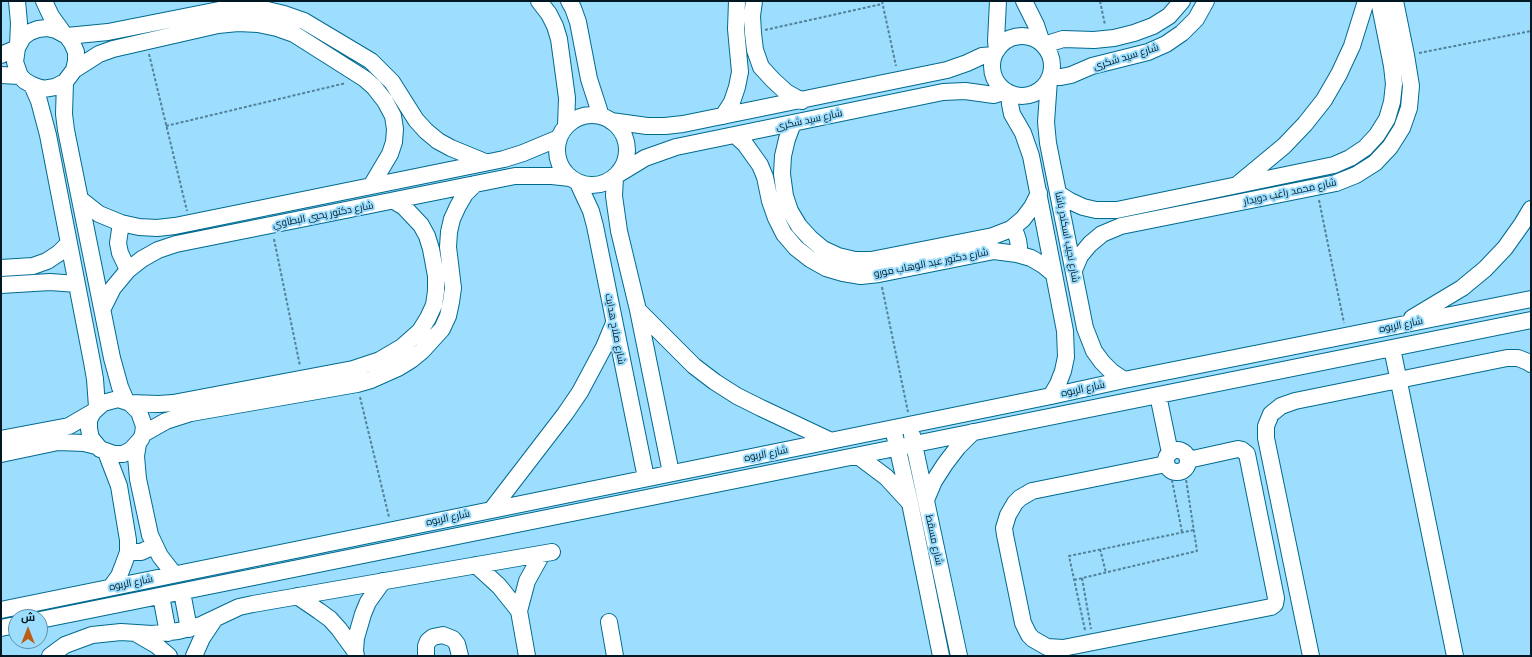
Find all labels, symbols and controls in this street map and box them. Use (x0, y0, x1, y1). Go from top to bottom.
street label: شارع سيد شكرى (1092, 41, 1160, 73)
street label: شارع سيد شكرى (775, 107, 843, 133)
street label: شارع محمد راغب دويدار (1242, 176, 1338, 208)
street label: شارع نجيب اسكندر باشا (1052, 191, 1082, 283)
street label: شارع دكتور يحيي البطاوي (272, 199, 374, 231)
street label: شارع دكتور عبد الوهاب مورو (873, 246, 989, 280)
street label: شارع صلاح هدايت (602, 293, 628, 365)
street label: شارع الربوه (1378, 315, 1424, 335)
street label: شارع الربوه (1060, 378, 1106, 400)
street label: شارع الربوه (743, 444, 789, 464)
street label: شارع الربوه (425, 507, 471, 529)
street label: شارع مسقط (923, 514, 945, 566)
street label: شارع الربوه (108, 573, 154, 593)
north arrow (8, 609, 48, 649)
text: ش (21, 611, 35, 624)

